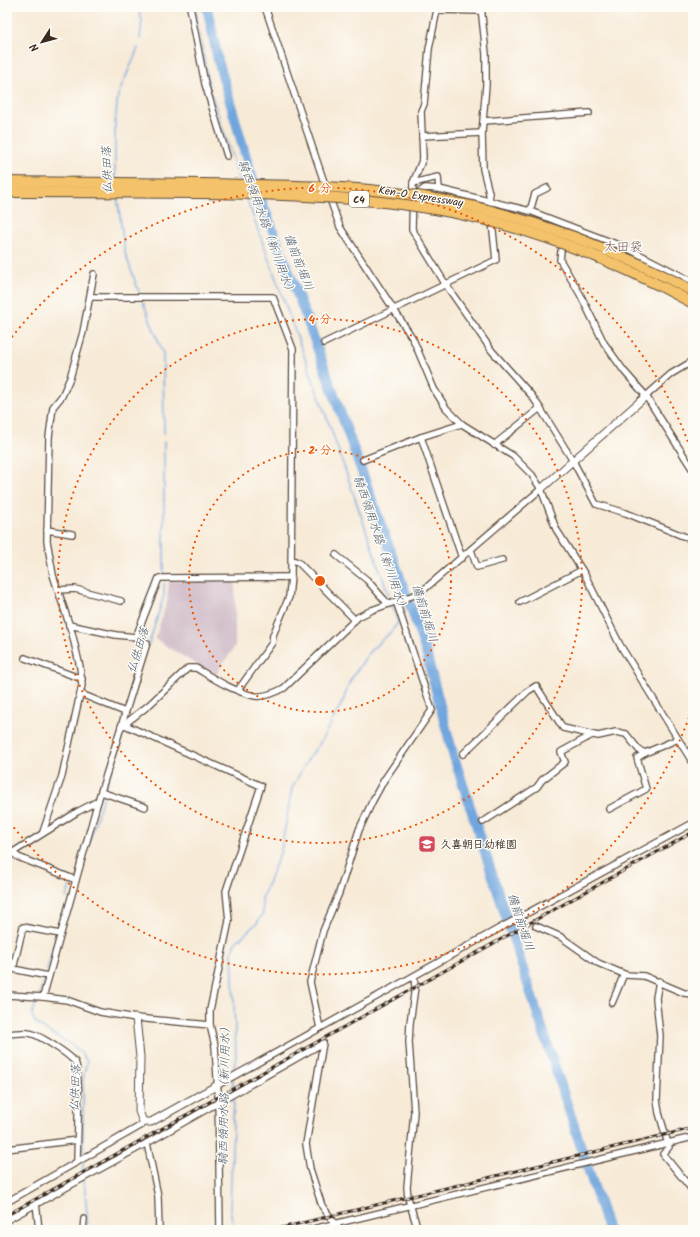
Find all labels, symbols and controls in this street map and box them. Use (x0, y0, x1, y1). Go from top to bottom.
north arrow (22, 22, 62, 62)
text: N (25, 39, 44, 55)
water label: 仏供田落 (97, 145, 118, 194)
water label: 騎西領用水路（新川用水） (233, 157, 300, 299)
text: 6 分 (308, 179, 332, 198)
street label: Ken-O Expressway (377, 181, 465, 213)
road number: C4 (349, 191, 369, 207)
water label: 備前前堀川 (279, 231, 318, 294)
district label: 太田袋 (603, 237, 643, 258)
text: 4 分 (308, 310, 332, 329)
text: 2 分 (308, 441, 332, 460)
water label: 騎西領用水路（新川用水） (348, 473, 413, 615)
centre of rings (313, 574, 327, 588)
water label: 備前前堀川 (407, 582, 442, 645)
water label: 仏供田落 (122, 623, 155, 676)
school or university icon: 久喜朝日幼稚園 (417, 834, 437, 854)
place label: 久喜朝日幼稚園 (440, 836, 517, 854)
water label: 備前前堀川 (502, 891, 539, 954)
water label: 騎西領用水路（新川用水） (214, 1021, 235, 1165)
water label: 仏供田落 (65, 1063, 86, 1112)

